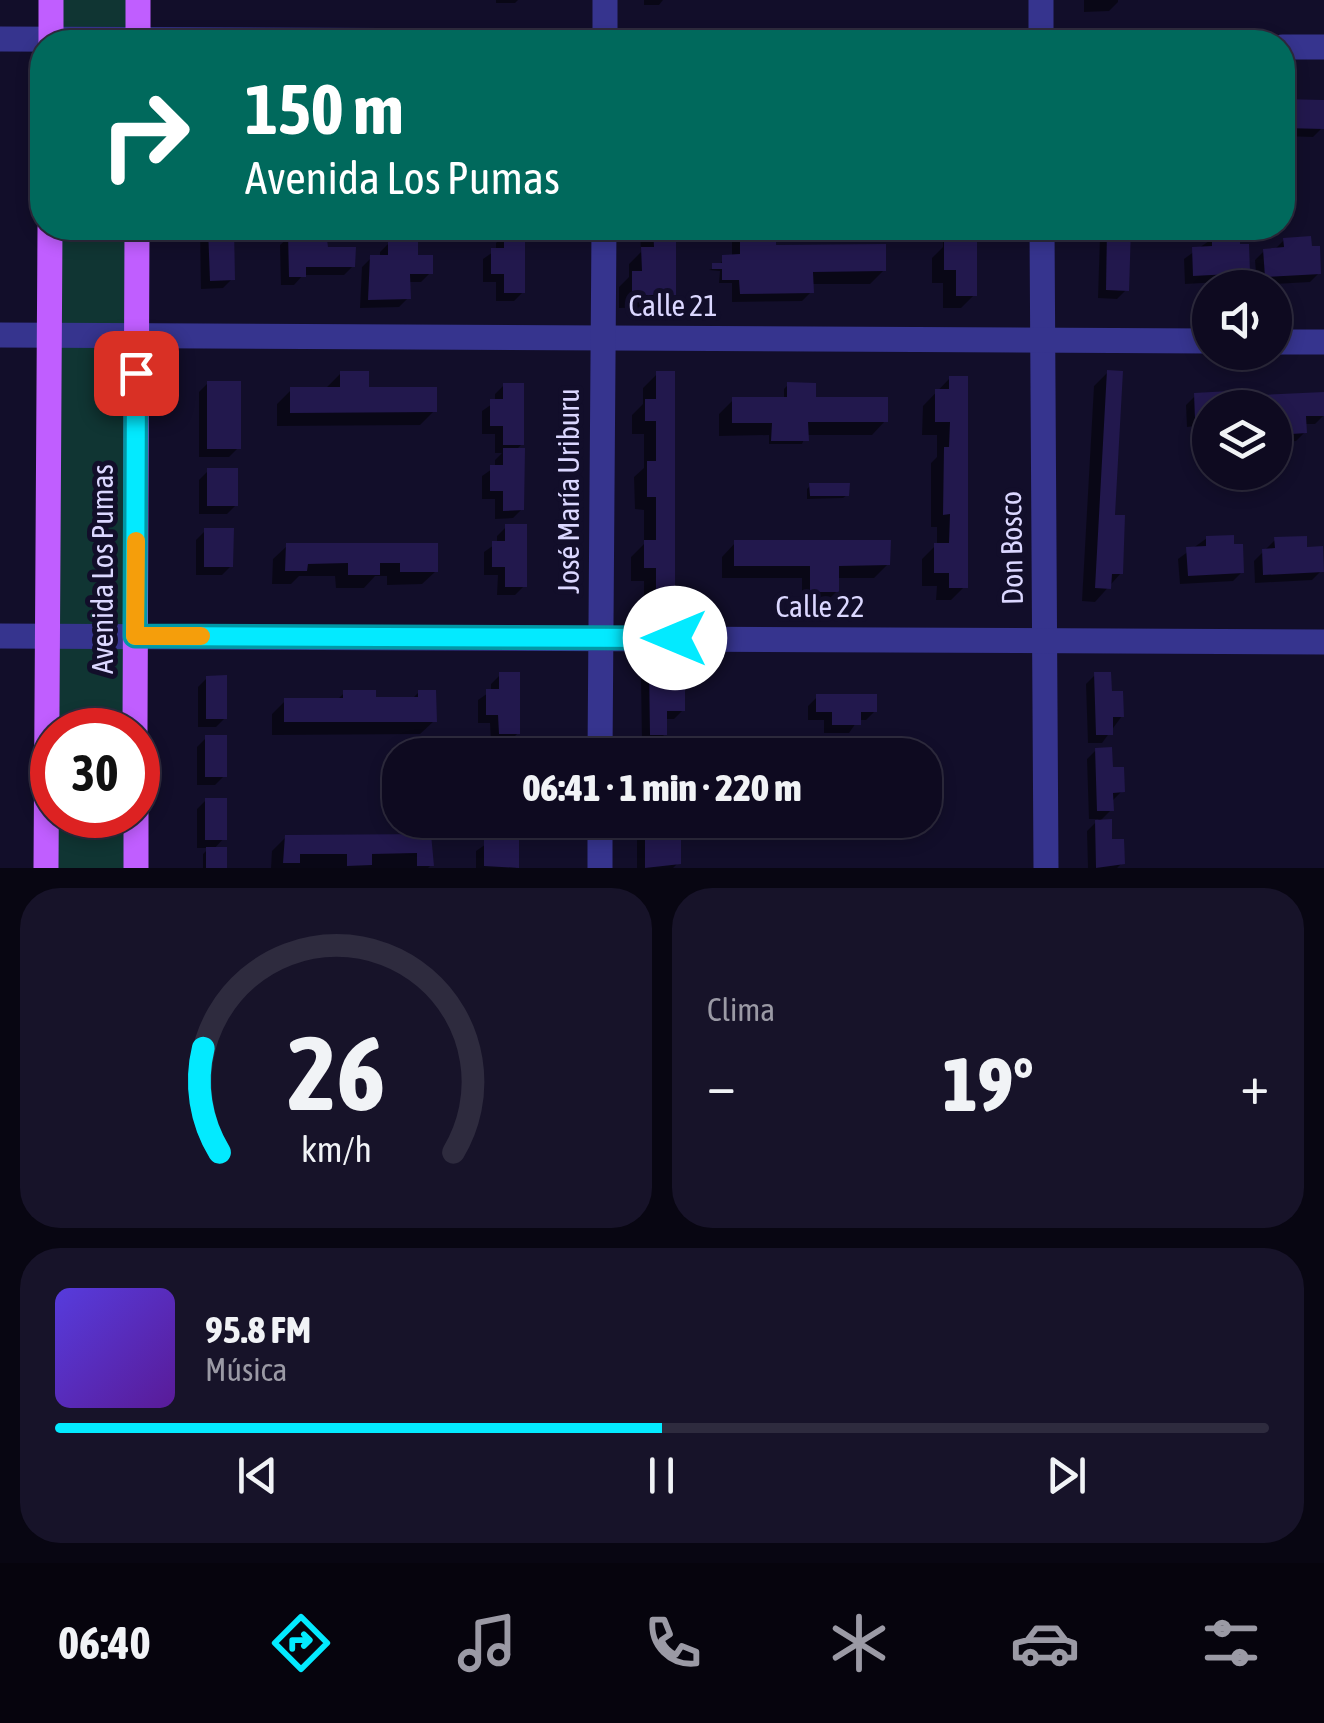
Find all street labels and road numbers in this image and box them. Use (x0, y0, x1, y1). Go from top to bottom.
street label: Calle 21 (629, 288, 717, 322)
street label: José María Uriburu (551, 388, 585, 594)
street label: Avenida Los Pumas (85, 464, 119, 674)
street label: Don Bosco (993, 491, 1029, 605)
street label: Calle 22 (776, 589, 864, 623)

